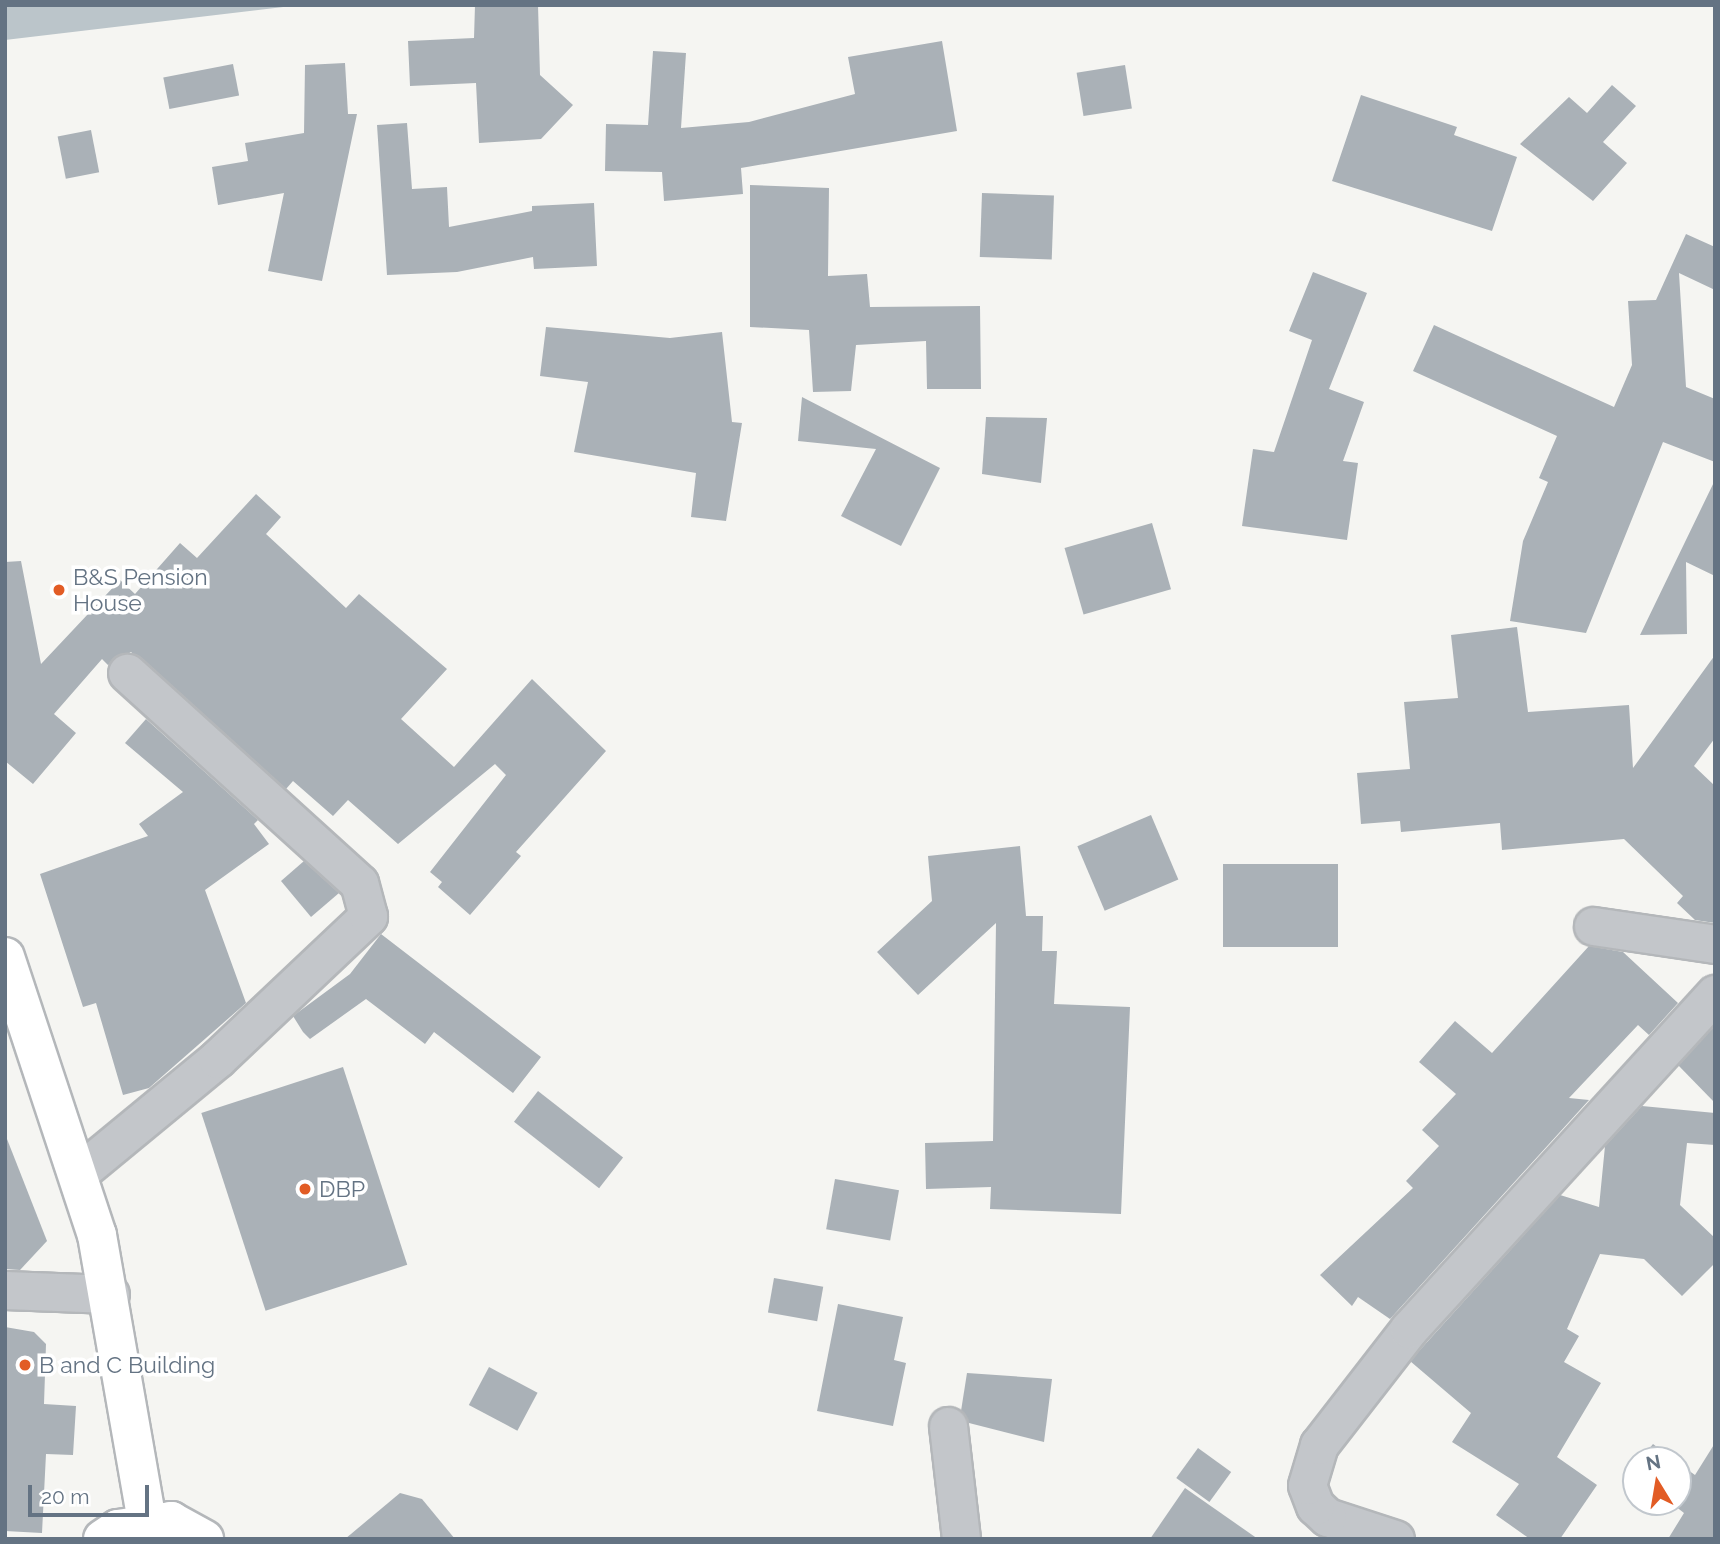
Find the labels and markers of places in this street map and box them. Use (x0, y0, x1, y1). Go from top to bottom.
place label: B&S Pension House (73, 563, 208, 617)
marker: B&S Pension House (51, 582, 67, 598)
place label: DBP (319, 1175, 365, 1203)
marker: DBP (297, 1181, 313, 1197)
place label: B and C Building (39, 1351, 215, 1379)
marker: B and C Building (17, 1357, 33, 1373)

